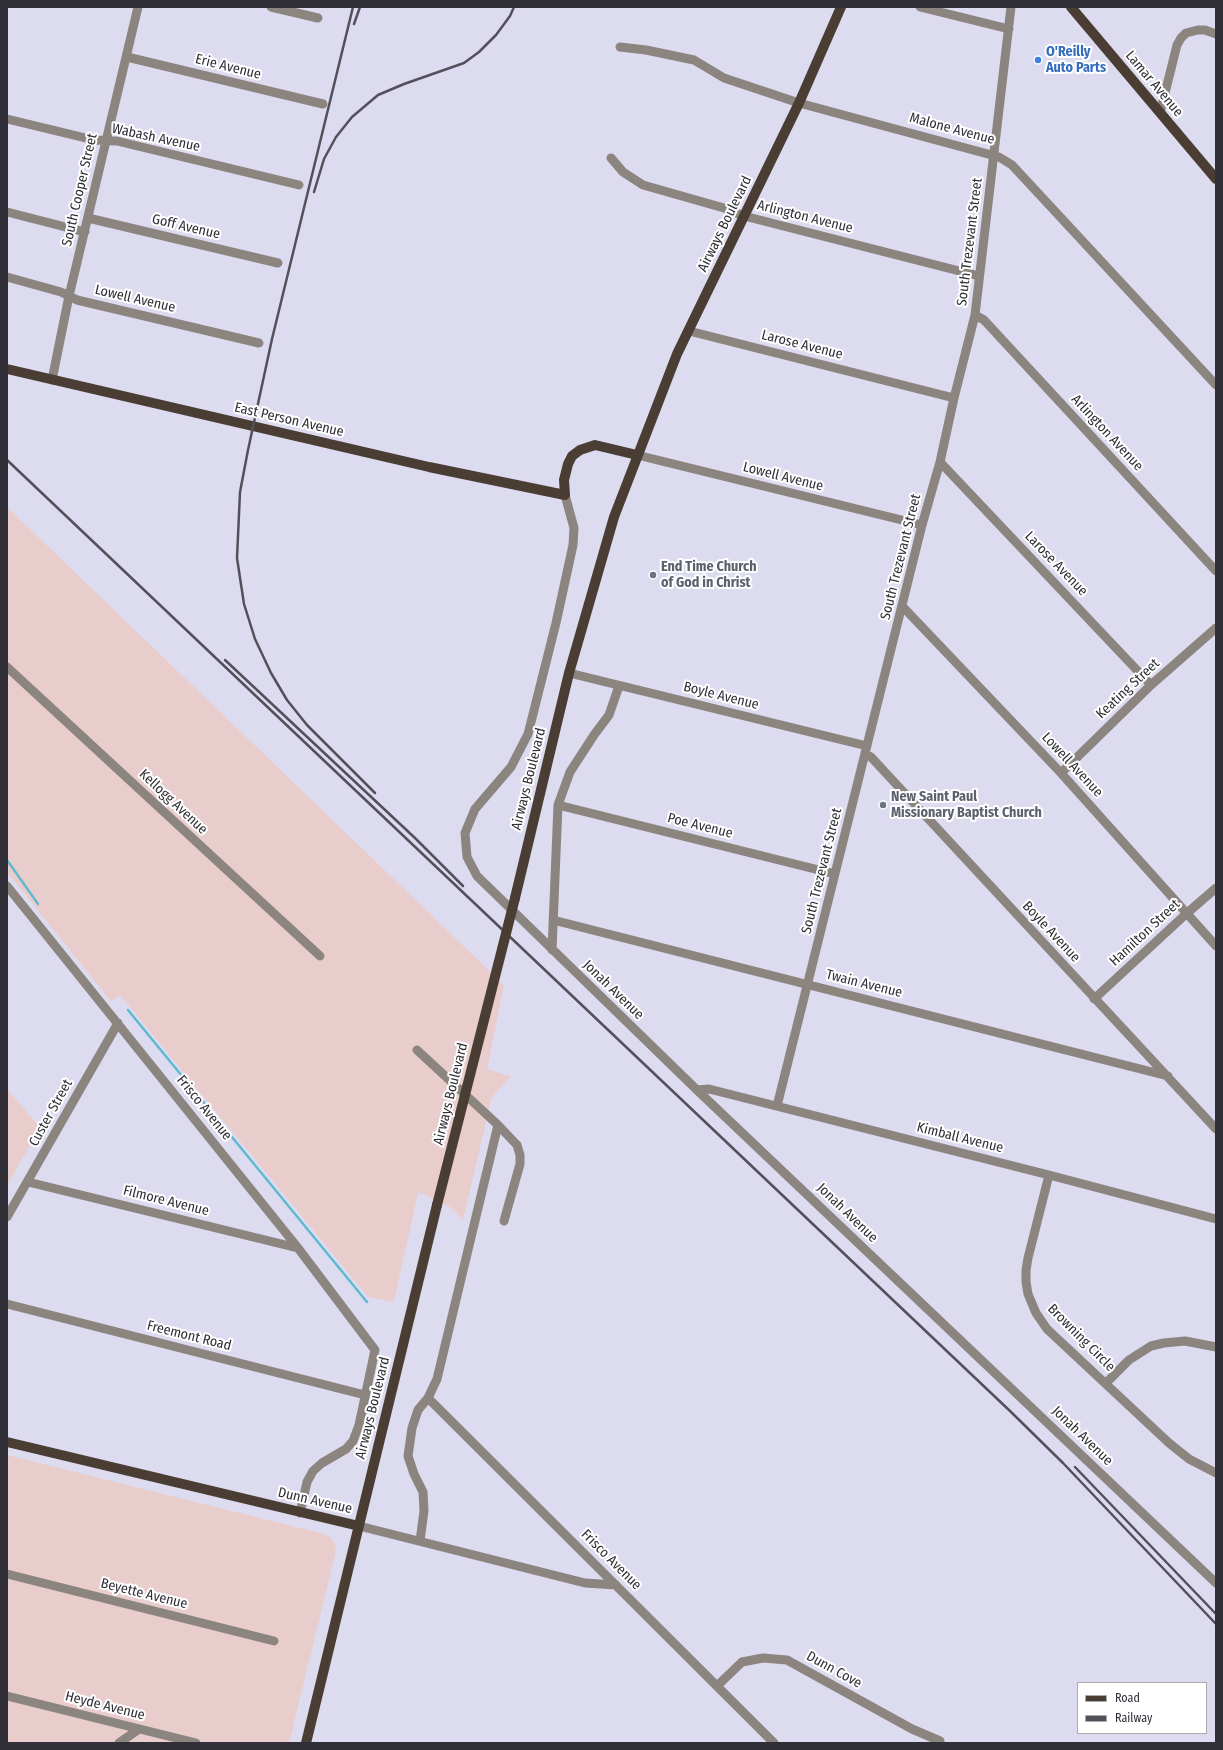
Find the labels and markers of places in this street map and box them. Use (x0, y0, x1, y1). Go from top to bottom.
place label: O'Reilly Auto Parts (1046, 44, 1106, 76)
marker: O'Reilly Auto Parts (1033, 55, 1043, 65)
place label: End Time Church of God in Christ (661, 559, 757, 592)
marker: End Time Church of God in Christ (648, 570, 658, 580)
place label: New Saint Paul Missionary Baptist Church (891, 789, 1042, 822)
marker: New Saint Paul Missionary Baptist Church (878, 800, 888, 810)

